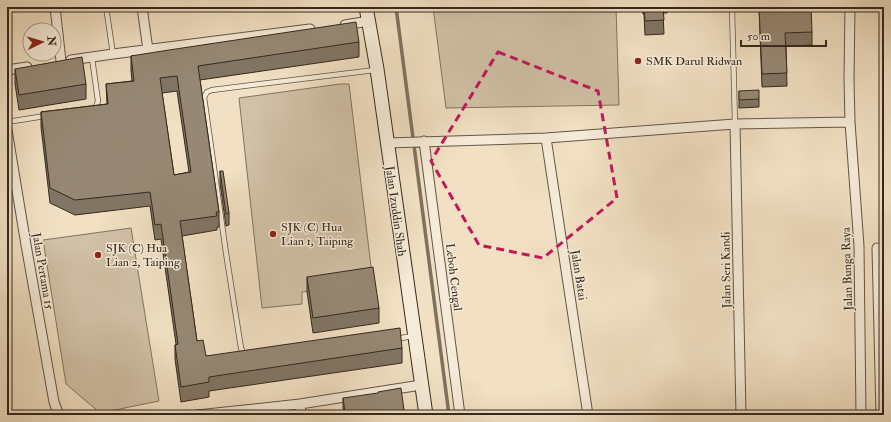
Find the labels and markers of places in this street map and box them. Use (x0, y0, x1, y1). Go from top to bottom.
place label: SMK Darul Ridwan (646, 54, 742, 69)
marker: SMK Darul Ridwan (633, 56, 643, 66)
place label: SJK (C) Hua Lian 1, Taiping (281, 220, 354, 249)
marker: SJK (C) Hua Lian 1, Taiping (268, 229, 278, 239)
place label: SJK (C) Hua Lian 2, Taiping (106, 241, 181, 270)
marker: SJK (C) Hua Lian 2, Taiping (93, 250, 103, 260)

